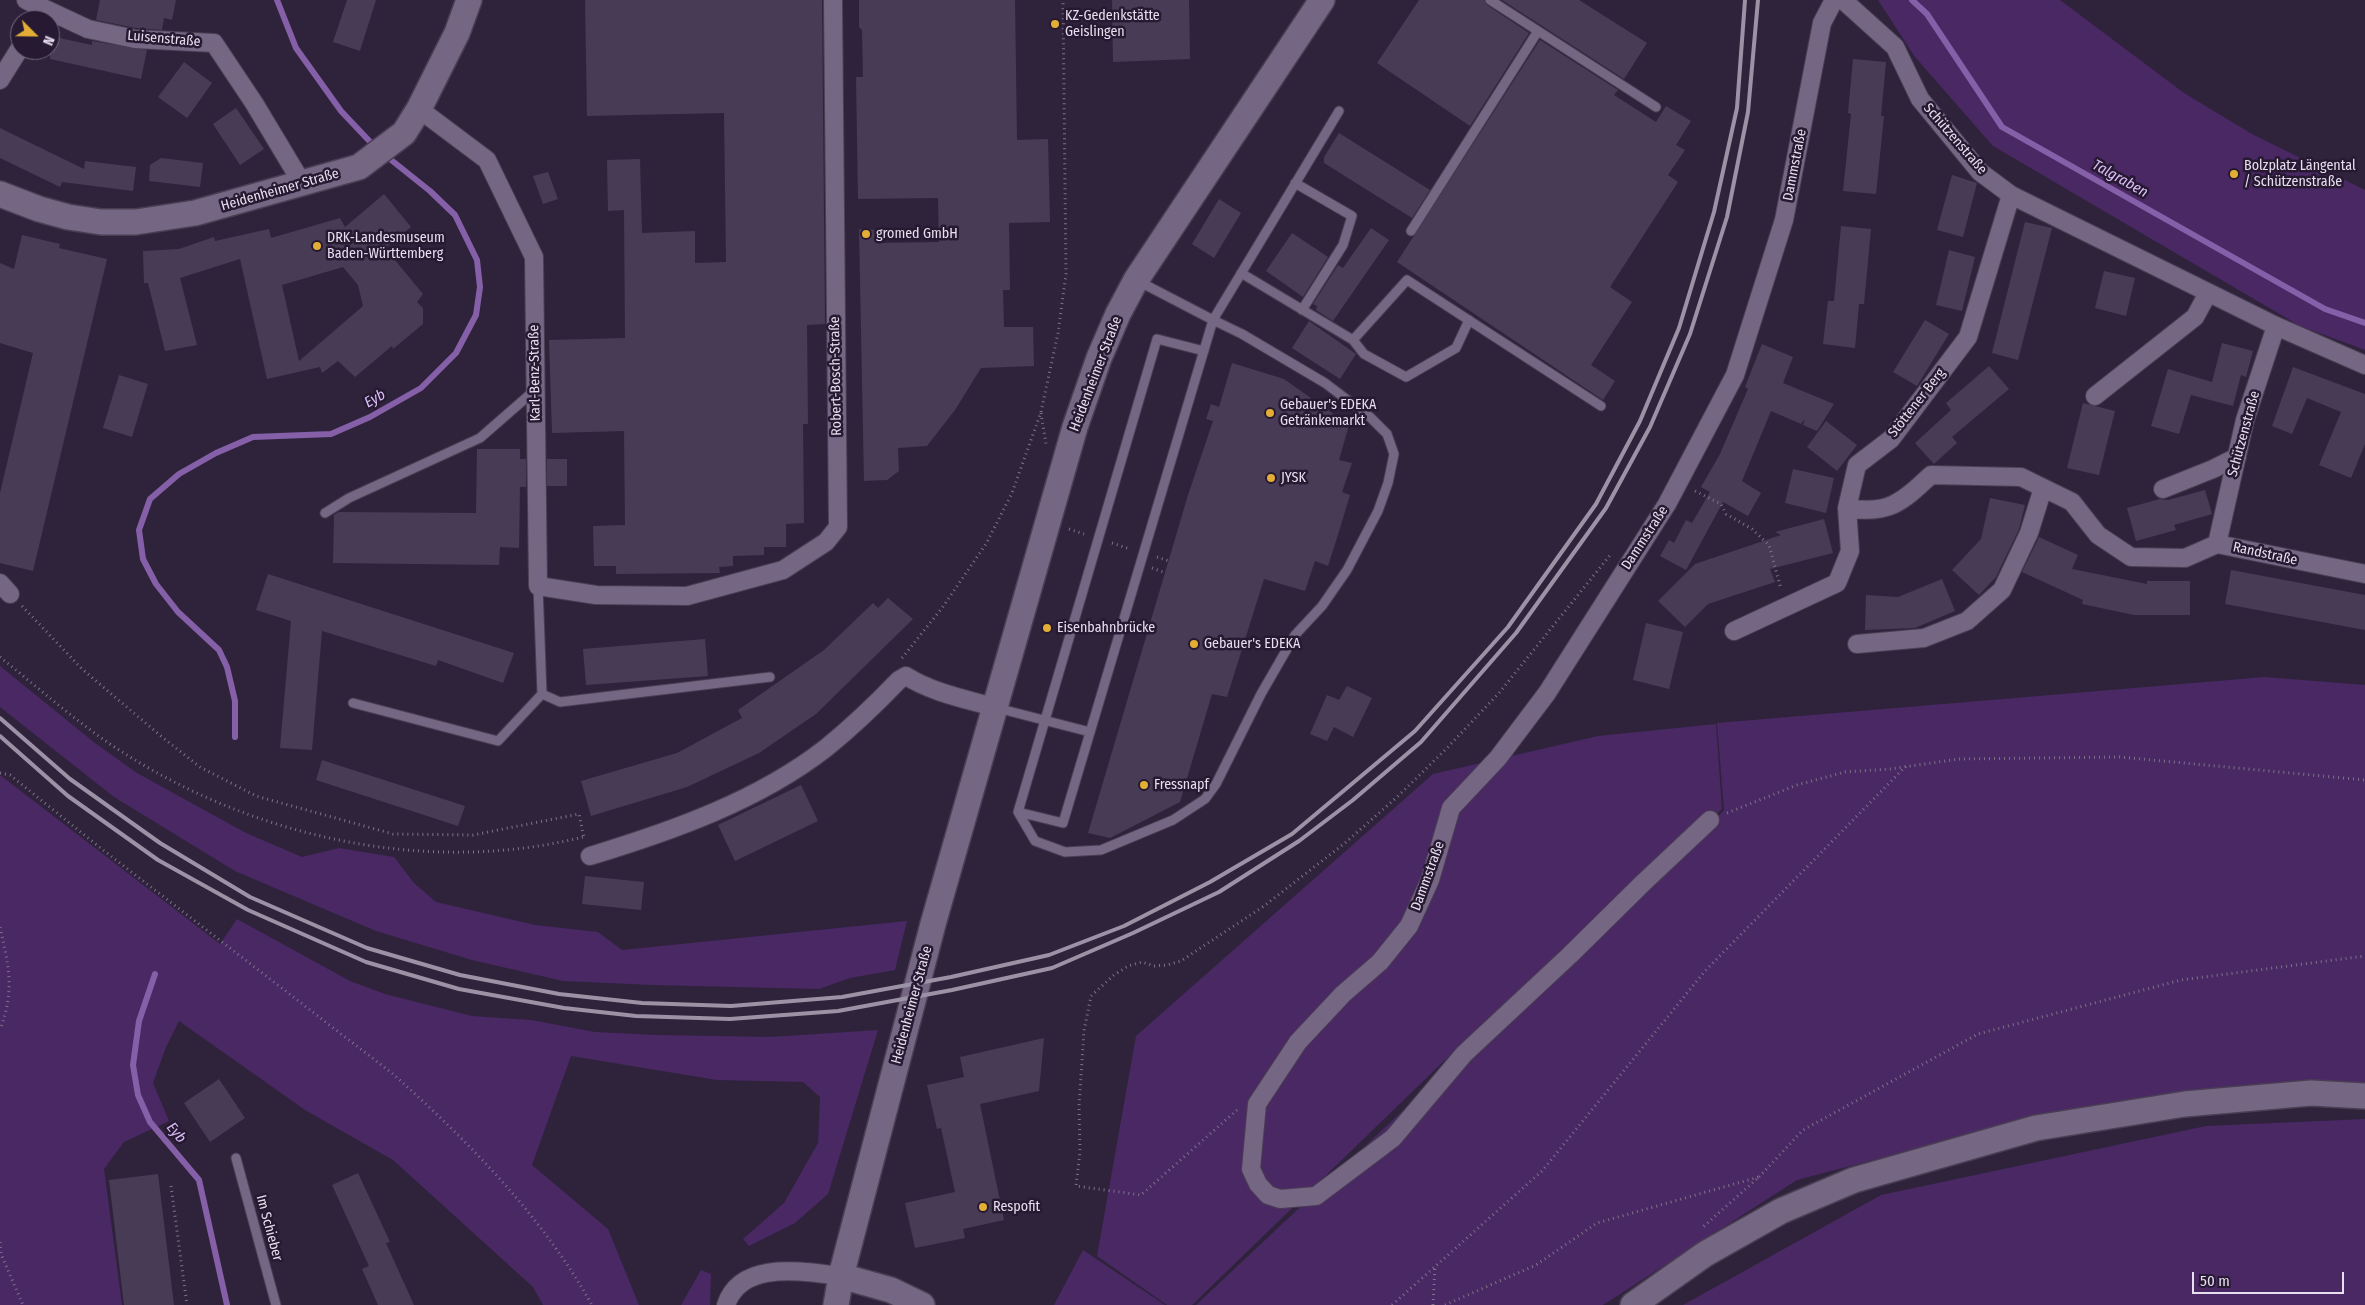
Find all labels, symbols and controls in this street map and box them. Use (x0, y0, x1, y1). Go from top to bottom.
place label: KZ-Gedenkstätte Geislingen (1065, 8, 1160, 40)
north arrow (10, 10, 60, 60)
marker: KZ-Gedenkstätte Geislingen (1049, 18, 1061, 30)
street label: Luisenstraße (127, 27, 201, 51)
text: N (39, 33, 58, 48)
street label: Schützenstraße (1920, 100, 1990, 178)
street label: Dammstraße (1780, 128, 1810, 202)
water label: Talgraben (2089, 156, 2151, 202)
place label: Bolzplatz Längental / Schützenstraße (2244, 158, 2356, 190)
street label: Heidenheimer Straße (219, 165, 341, 215)
marker: Bolzplatz Längental / Schützenstraße (2228, 168, 2240, 180)
place label: gromed GmbH (876, 226, 958, 242)
marker: gromed GmbH (860, 228, 872, 240)
place label: DRK-Landesmuseum Baden-Württemberg (327, 230, 445, 262)
marker: DRK-Landesmuseum Baden-Württemberg (311, 240, 323, 252)
street label: Heidenheimer Straße (1066, 314, 1126, 434)
street label: Robert-Bosch-Straße (827, 316, 845, 436)
street label: Karl-Benz-Straße (526, 325, 544, 421)
street label: Stöttener Berg (1885, 365, 1949, 441)
water label: Eyb (361, 386, 389, 412)
street label: Schützenstraße (2224, 389, 2264, 479)
place label: Gebauer's EDEKA Getränkemarkt (1280, 397, 1376, 430)
marker: Gebauer's EDEKA Getränkemarkt (1264, 407, 1276, 419)
place label: JYSK (1281, 470, 1306, 486)
marker: JYSK (1265, 472, 1277, 484)
street label: Dammstraße (1618, 503, 1672, 573)
street label: Randstraße (2231, 539, 2299, 569)
place label: Eisenbahnbrücke (1057, 620, 1155, 636)
marker: Eisenbahnbrücke (1041, 622, 1053, 634)
place label: Gebauer's EDEKA (1204, 636, 1300, 652)
marker: Gebauer's EDEKA (1188, 638, 1200, 650)
place label: Fressnapf (1154, 777, 1209, 793)
marker: Fressnapf (1138, 779, 1150, 791)
street label: Dammstraße (1408, 839, 1448, 913)
street label: Heidenheimer Straße (888, 944, 936, 1066)
water label: Eyb (162, 1119, 190, 1147)
street label: Im Schieber (252, 1193, 286, 1263)
place label: Respofit (993, 1199, 1040, 1215)
marker: Respofit (977, 1201, 989, 1213)
scale bar (2195, 1262, 2348, 1294)
text: 50 m (2200, 1272, 2230, 1290)

